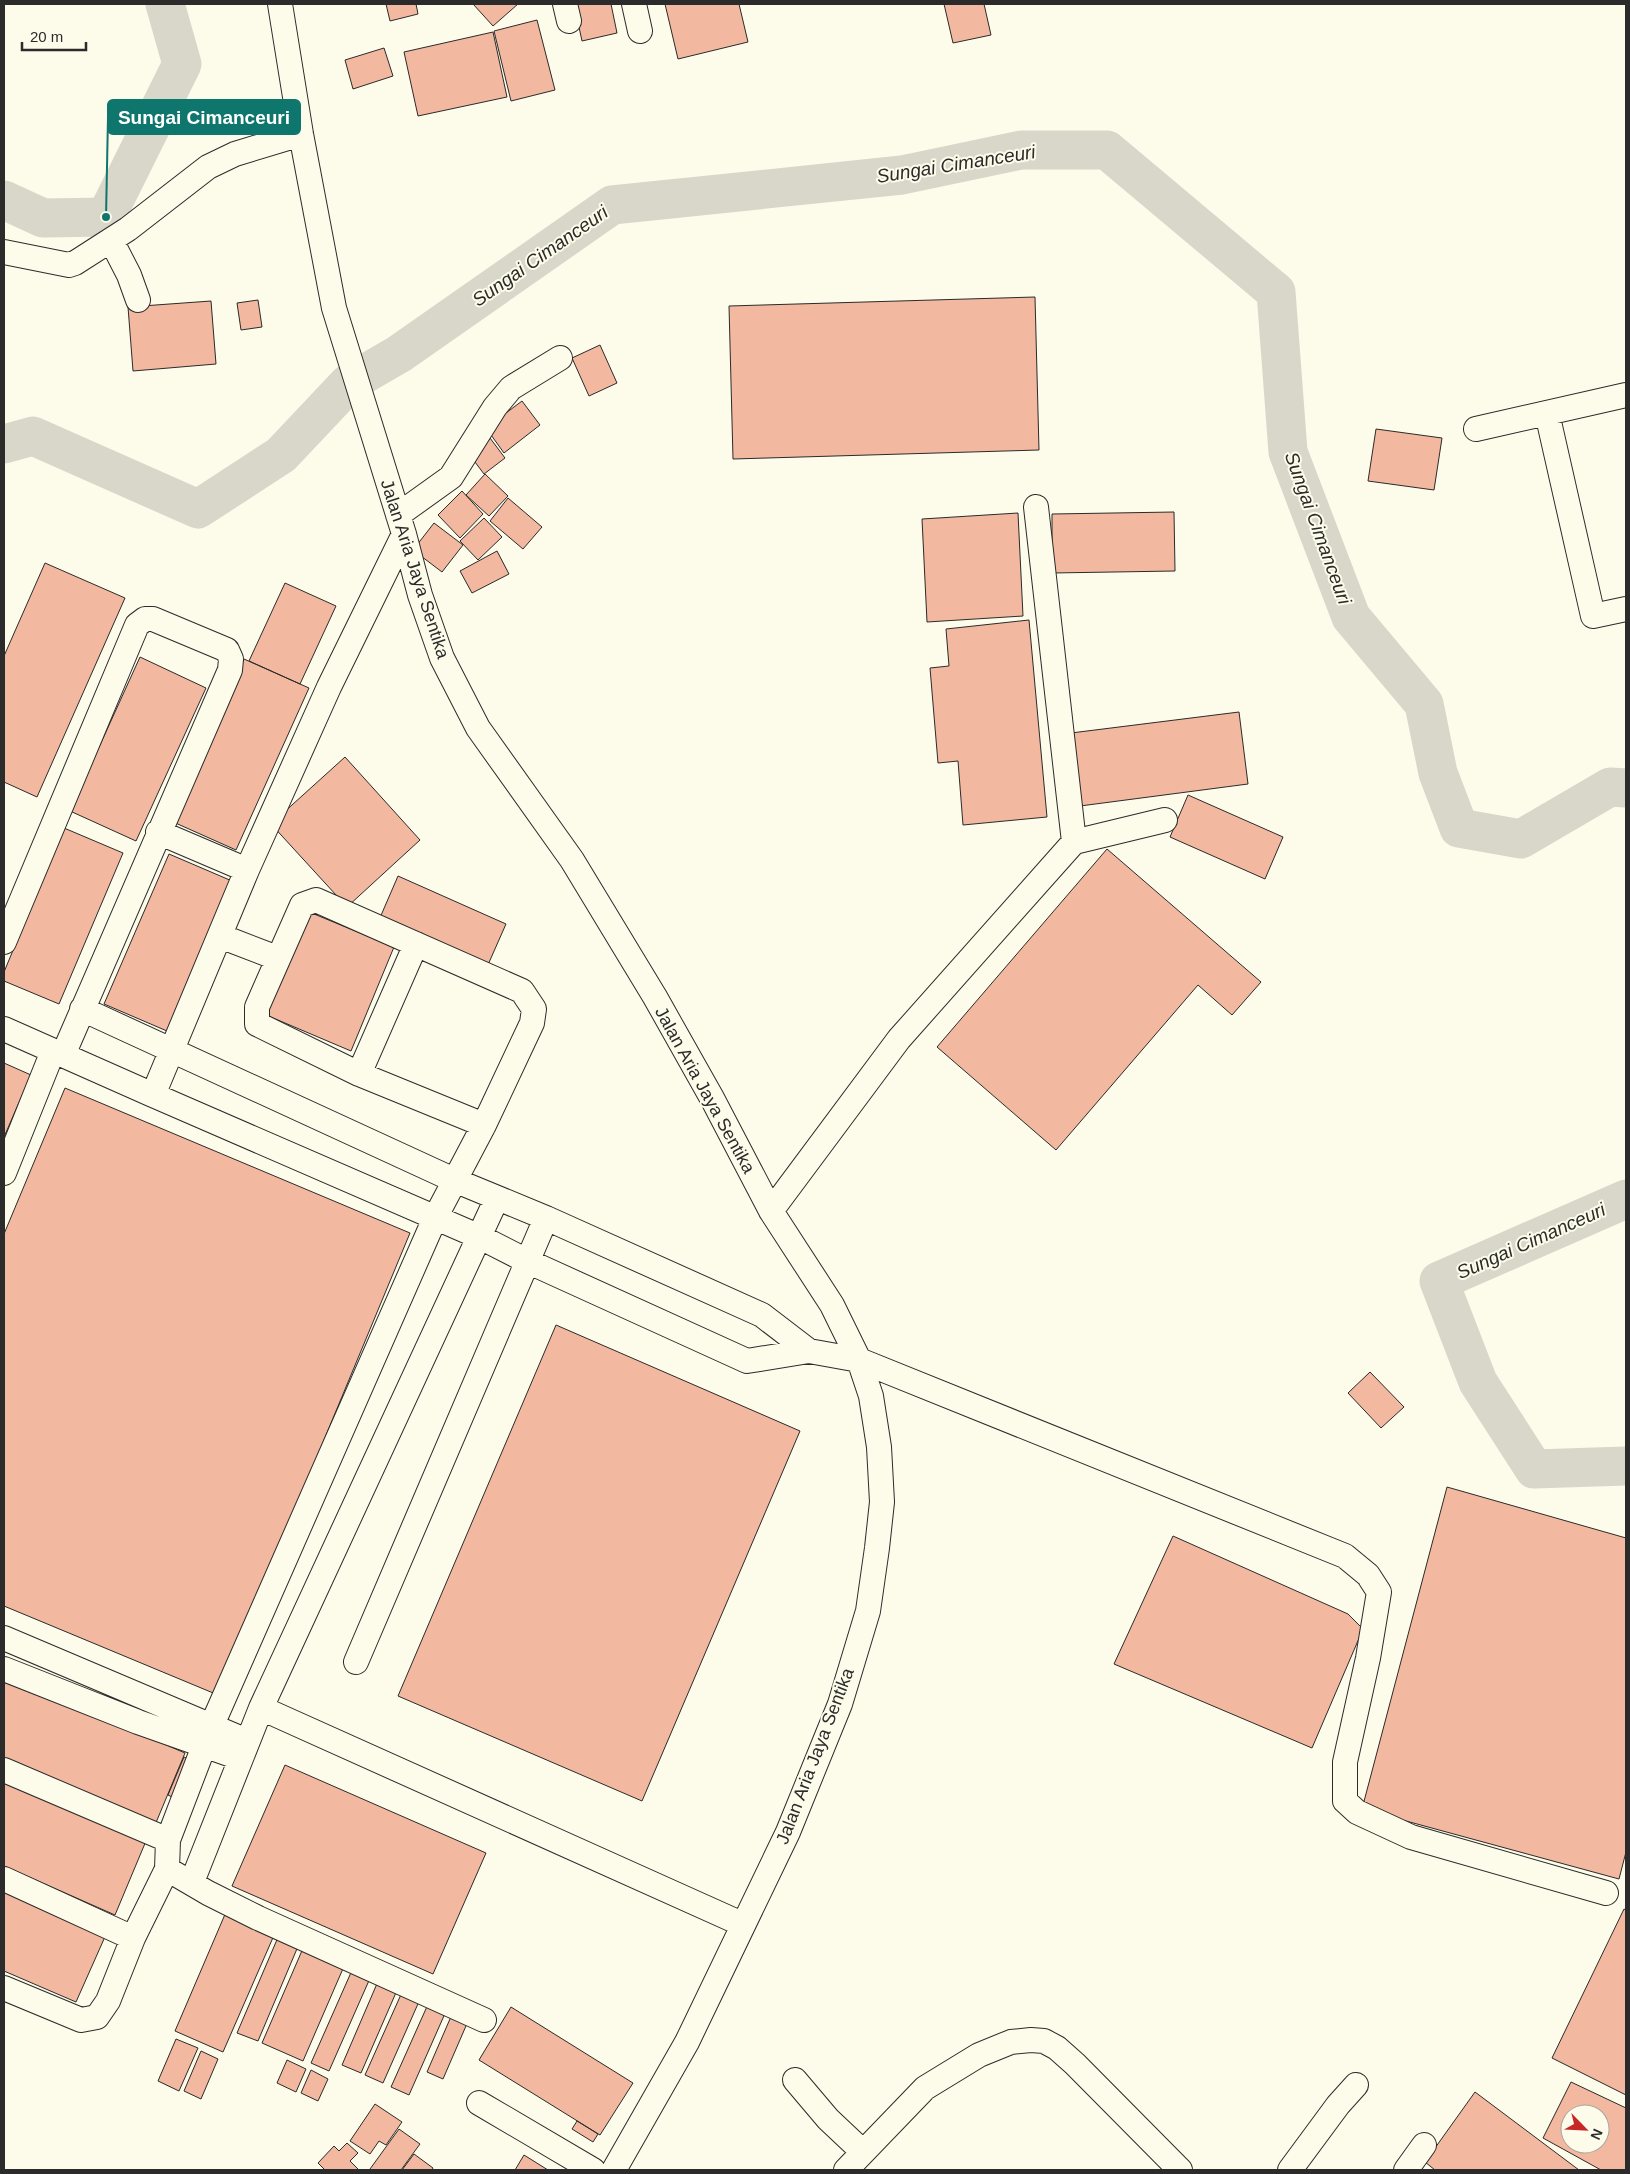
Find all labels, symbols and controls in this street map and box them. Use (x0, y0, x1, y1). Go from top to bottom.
scale bar (22, 20, 86, 52)
text: 20 m (30, 28, 63, 45)
callout: Sungai Cimanceuri (108, 100, 300, 134)
text: Sungai Cimanceuri (118, 107, 290, 128)
water label: Sungai Cimanceuri (875, 141, 1038, 187)
water label: Sungai Cimanceuri (468, 201, 612, 311)
water label: Sungai Cimanceuri (1281, 449, 1356, 608)
street label: Jalan Aria Jaya Sentika (377, 477, 454, 662)
street label: Jalan Aria Jaya Sentika (651, 1003, 760, 1178)
water label: Sungai Cimanceuri (1453, 1198, 1609, 1283)
street label: Jalan Aria Jaya Sentika (772, 1664, 858, 1847)
north arrow (1560, 2104, 1610, 2154)
text: N (1588, 2126, 1606, 2142)

